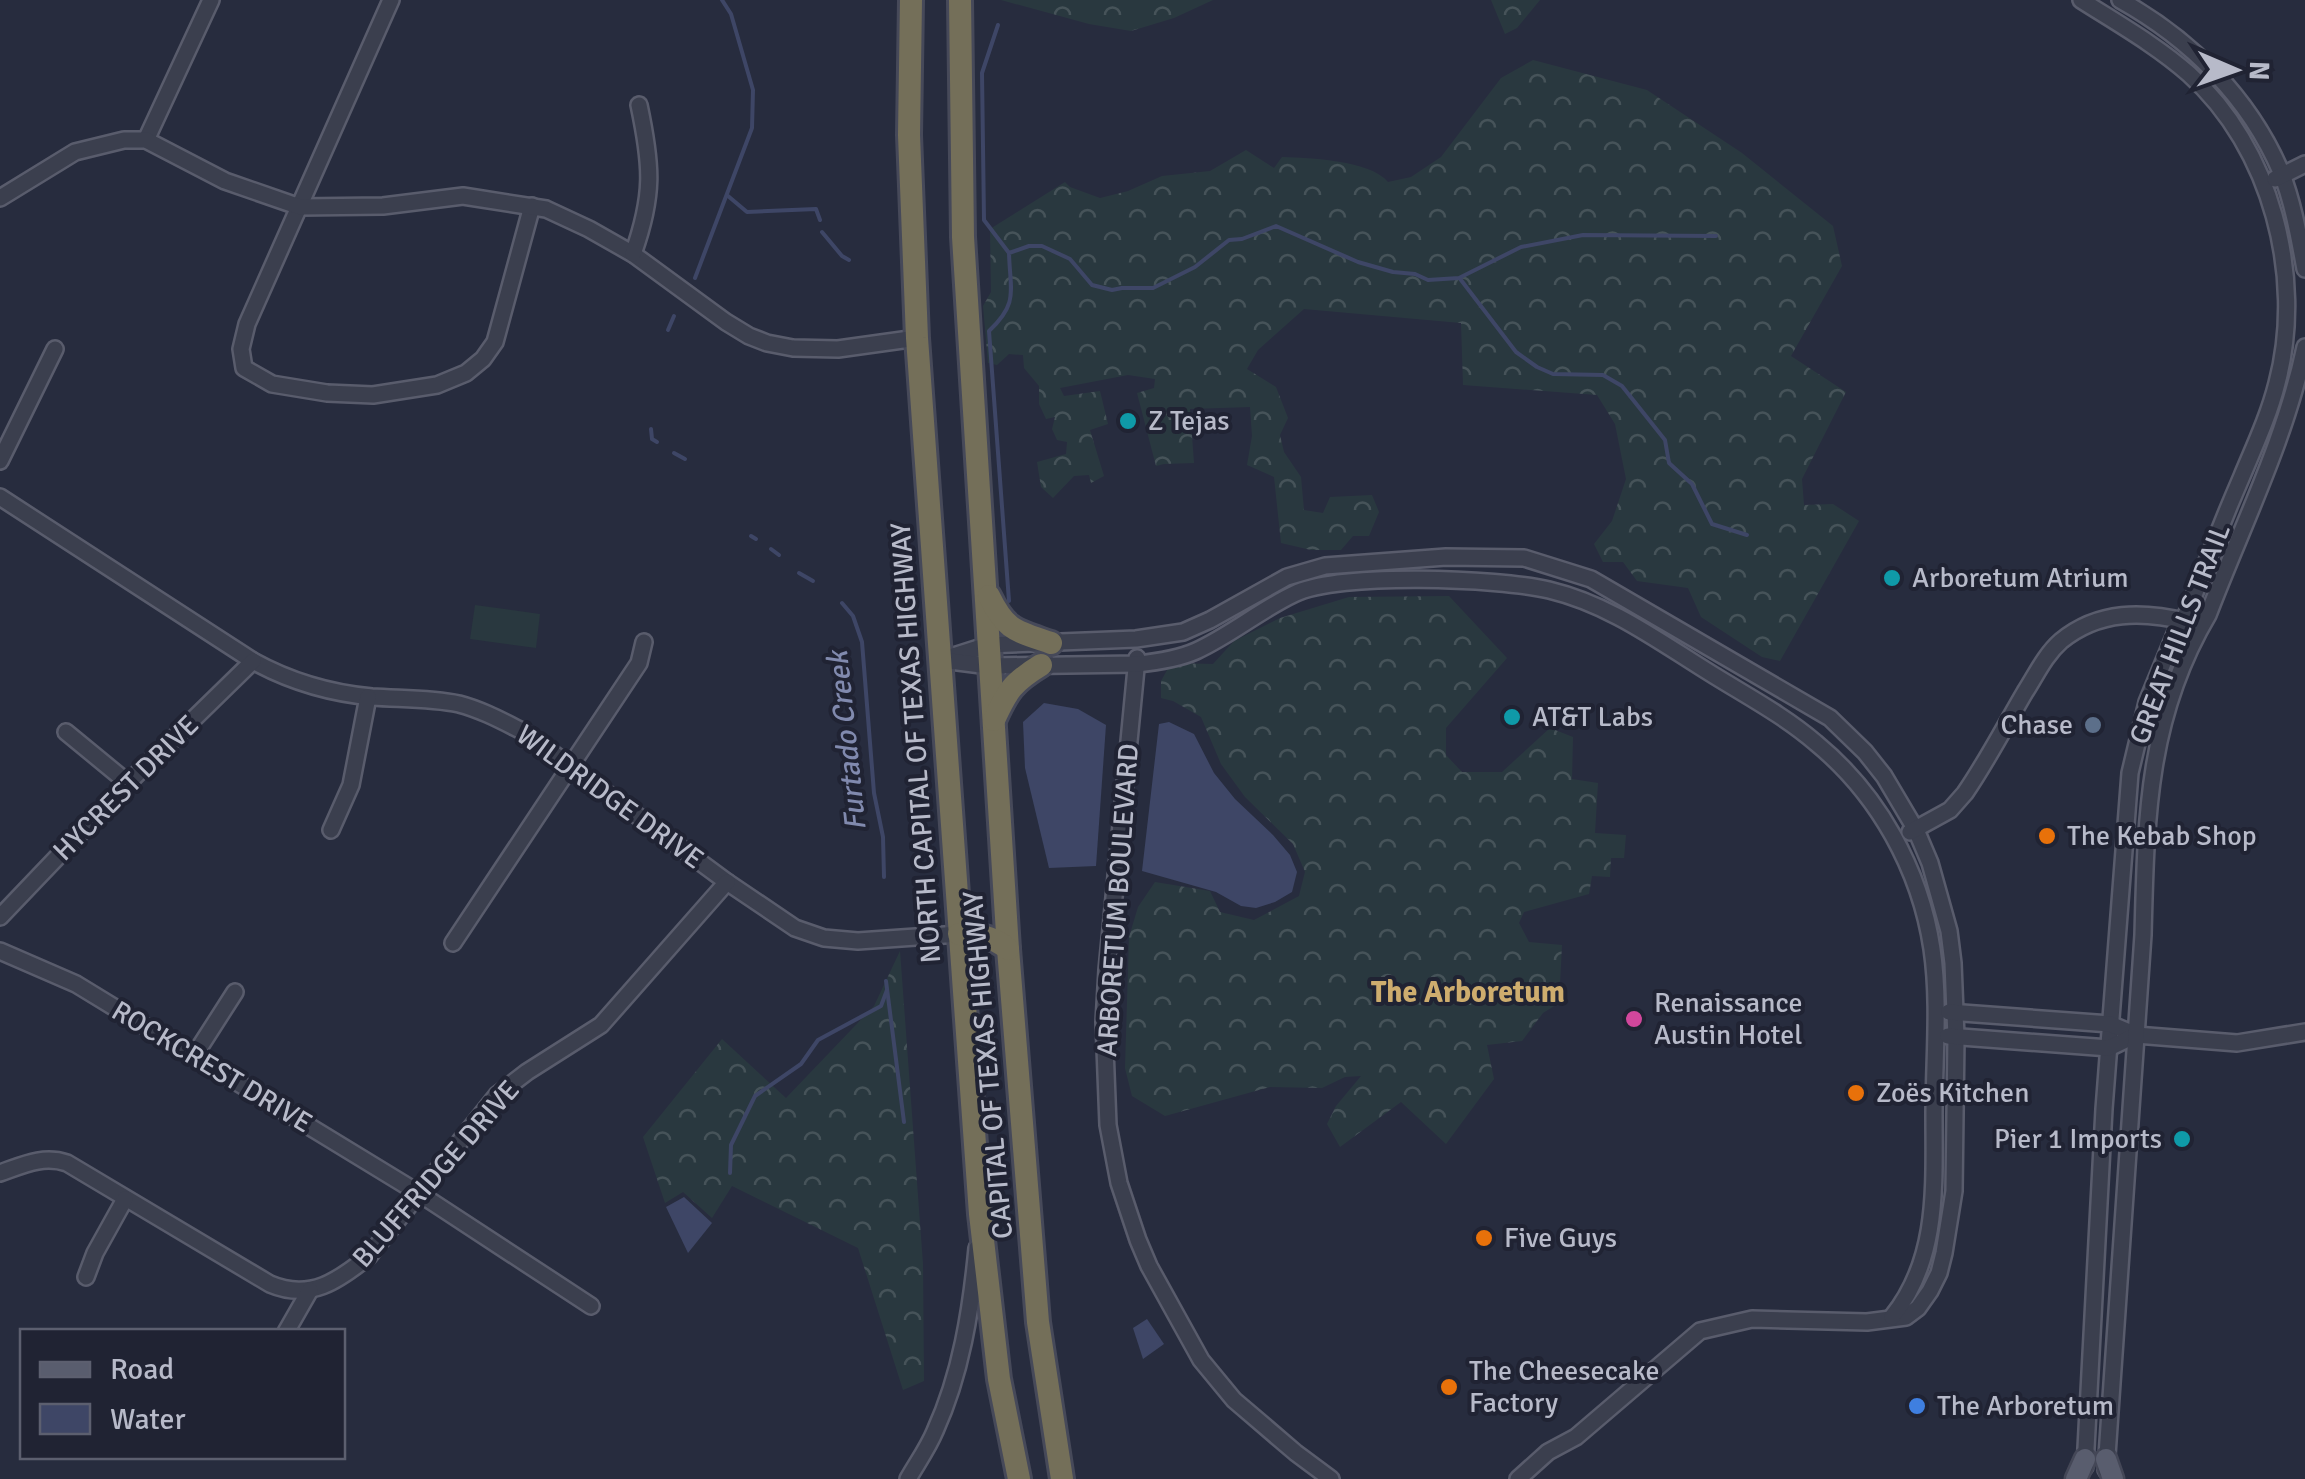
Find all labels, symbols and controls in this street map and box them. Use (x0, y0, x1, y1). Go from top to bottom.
north arrow (2185, 20, 2285, 120)
text: N (2242, 61, 2276, 81)
place label: Z Tejas (1148, 404, 1230, 438)
marker: Z Tejas (1117, 410, 1139, 432)
street label: GREAT HILLS TRAIL (2122, 519, 2238, 749)
street label: NORTH CAPITAL OF TEXAS HIGHWAY (884, 522, 948, 964)
place label: Arboretum Atrium (1912, 561, 2129, 595)
marker: Arboretum Atrium (1881, 567, 1903, 589)
water label: Furtado Creek (819, 646, 875, 833)
place label: AT&T Labs (1532, 700, 1653, 734)
marker: AT&T Labs (1501, 706, 1523, 728)
street label: HYCREST DRIVE (46, 708, 206, 868)
place label: Chase (2000, 708, 2073, 742)
marker: Chase (2082, 714, 2104, 736)
street label: WILDRIDGE DRIVE (510, 718, 710, 876)
street label: ARBORETUM BOULEVARD (1090, 742, 1146, 1058)
place label: The Kebab Shop (2067, 819, 2257, 853)
marker: The Kebab Shop (2036, 825, 2058, 847)
street label: CAPITAL OF TEXAS HIGHWAY (956, 890, 1020, 1240)
district label: The Arboretum (1371, 974, 1565, 1011)
place label: Renaissance Austin Hotel (1654, 986, 1803, 1052)
street label: ROCKCREST DRIVE (106, 994, 318, 1140)
marker: Renaissance Austin Hotel (1623, 1008, 1645, 1030)
street label: BLUFFRIDGE DRIVE (345, 1073, 527, 1275)
place label: Zoës Kitchen (1876, 1076, 2029, 1110)
marker: Zoës Kitchen (1845, 1082, 1867, 1104)
place label: Pier 1 Imports (1994, 1122, 2162, 1156)
marker: Pier 1 Imports (2171, 1128, 2193, 1150)
place label: Five Guys (1504, 1221, 1617, 1255)
marker: Five Guys (1473, 1227, 1495, 1249)
legend (20, 1329, 345, 1459)
text: Road (110, 1351, 174, 1388)
place label: The Cheesecake Factory (1469, 1354, 1660, 1420)
marker: The Cheesecake Factory (1438, 1376, 1460, 1398)
place label: The Arboretum (1937, 1389, 2114, 1423)
marker: The Arboretum (1906, 1395, 1928, 1417)
text: Water (110, 1401, 186, 1438)

